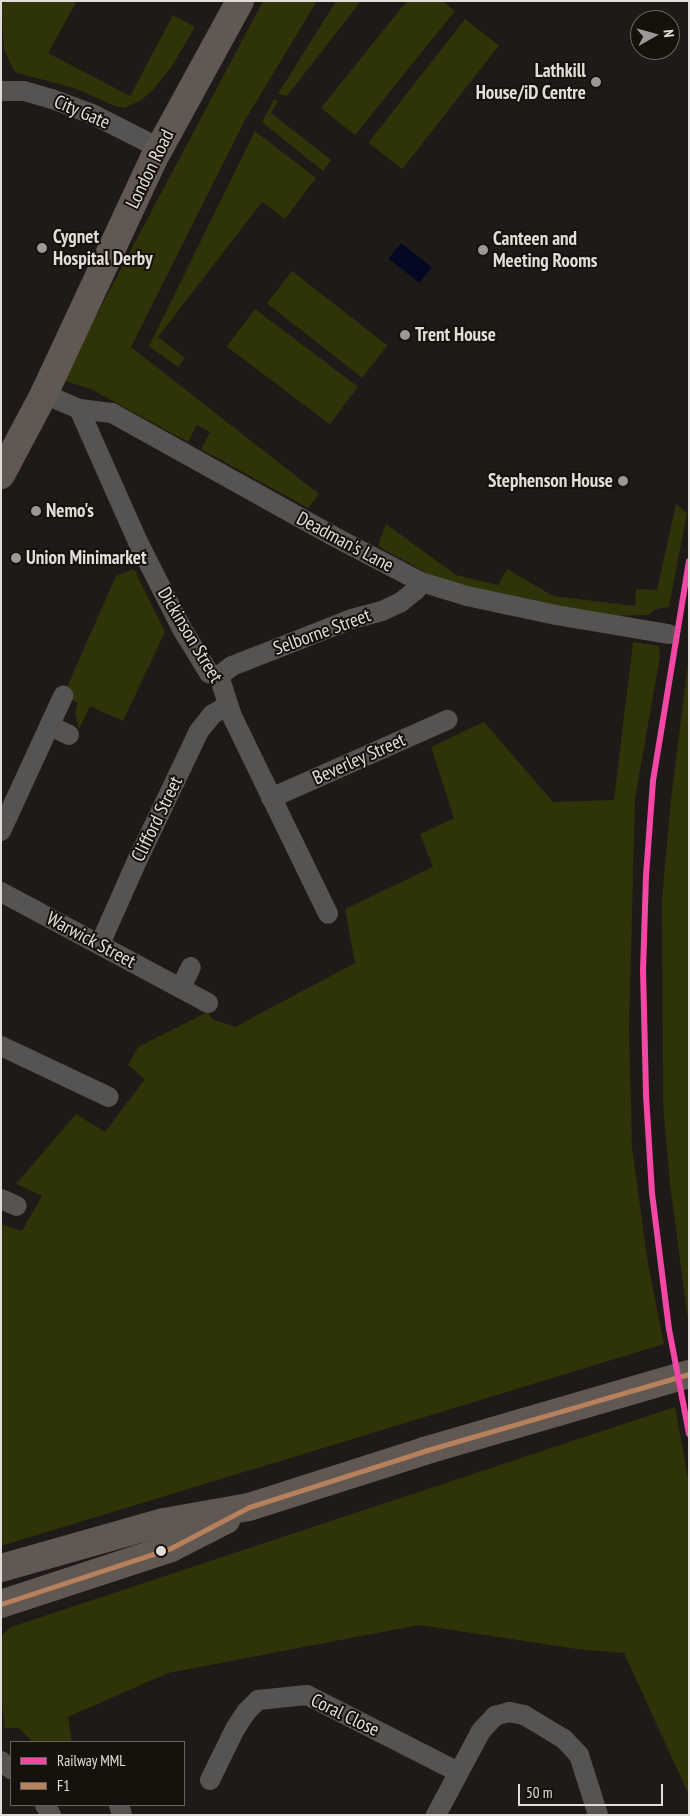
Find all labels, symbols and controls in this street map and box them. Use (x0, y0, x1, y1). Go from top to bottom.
north arrow (630, 10, 680, 60)
text: N (660, 28, 678, 38)
place label: Lathkill House/iD Centre (475, 60, 586, 104)
marker: Lathkill House/iD Centre (590, 76, 602, 88)
street label: City Gate (50, 90, 114, 134)
street label: London Road (121, 126, 179, 212)
place label: Cygnet Hospital Derby (53, 226, 153, 270)
place label: Canteen and Meeting Rooms (493, 228, 597, 272)
marker: Cygnet Hospital Derby (35, 241, 49, 255)
marker: Canteen and Meeting Rooms (477, 244, 489, 256)
place label: Trent House (415, 324, 496, 346)
marker: Trent House (399, 329, 411, 341)
place label: Stephenson House (488, 470, 613, 492)
marker: Stephenson House (617, 475, 629, 487)
place label: Nemo's (46, 500, 94, 522)
marker: Nemo's (30, 505, 42, 517)
street label: Deadman's Lane (293, 507, 397, 577)
place label: Union Minimarket (26, 547, 146, 569)
marker: Union Minimarket (10, 552, 22, 564)
street label: Dickinson Street (153, 583, 227, 687)
street label: Selborne Street (270, 604, 374, 660)
street label: Beverley Street (309, 728, 409, 790)
street label: Clifford Street (127, 773, 187, 865)
street label: Warwick Street (42, 907, 140, 973)
unlabelled marker (156, 1546, 166, 1556)
street label: Coral Close (307, 1689, 383, 1741)
legend (10, 1741, 185, 1806)
text: Railway MML (57, 1751, 126, 1770)
scale bar (520, 1774, 665, 1806)
text: F1 (57, 1776, 70, 1795)
text: 50 m (526, 1783, 552, 1802)

